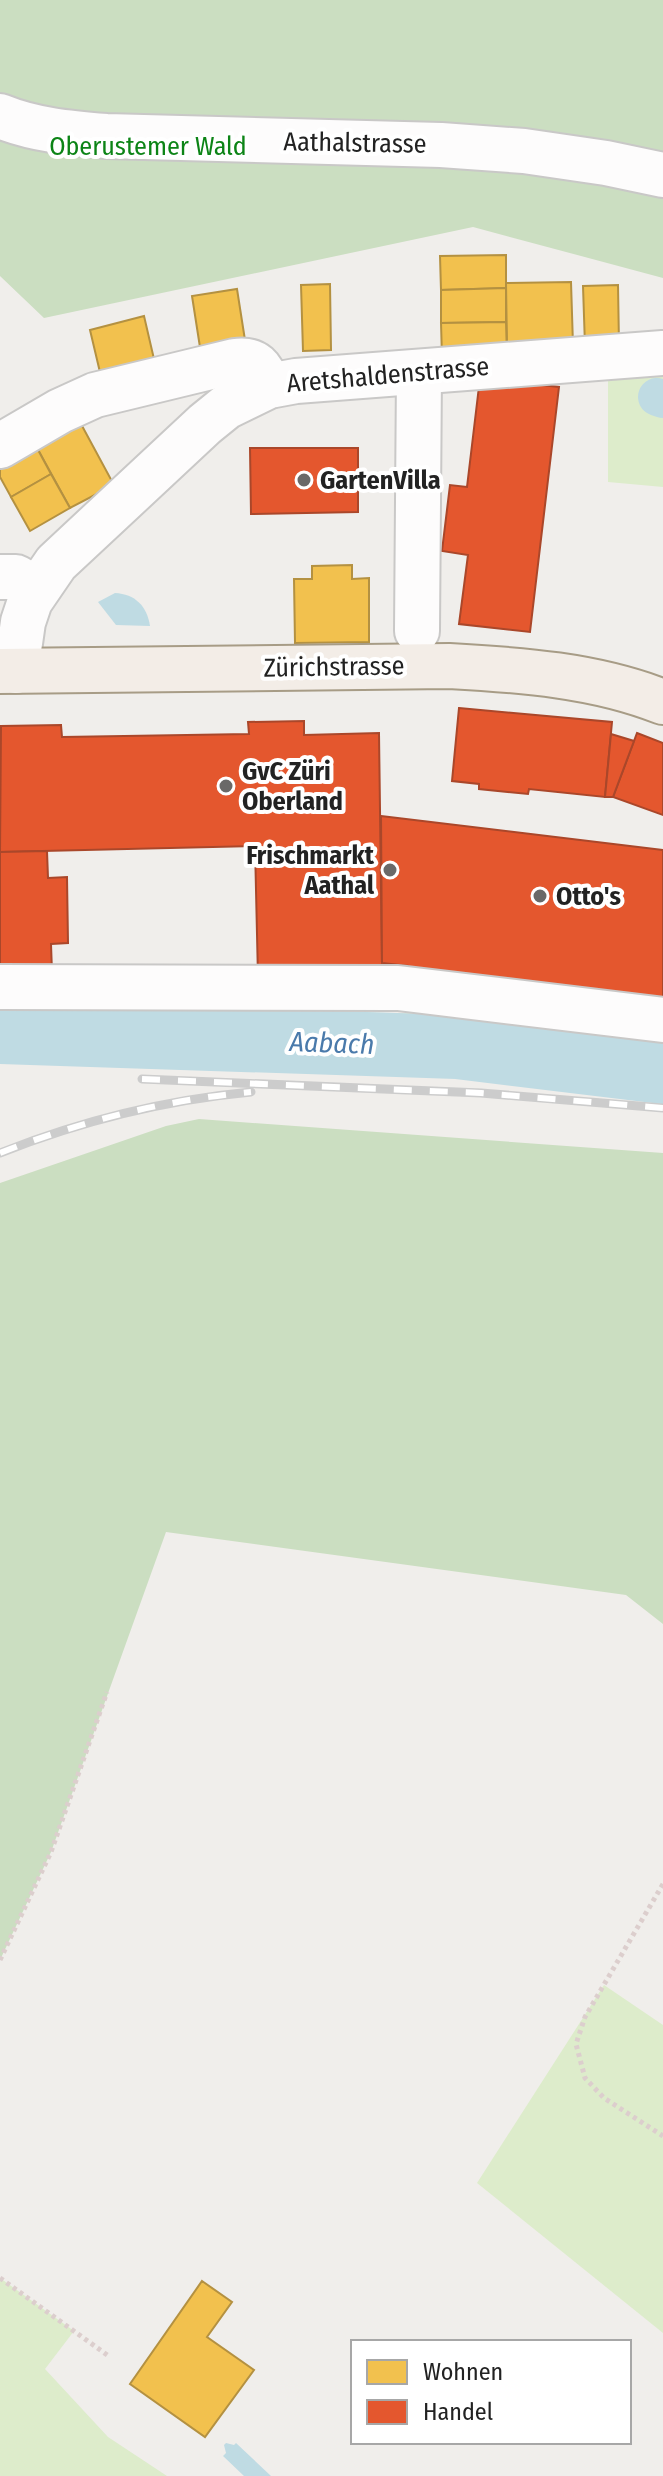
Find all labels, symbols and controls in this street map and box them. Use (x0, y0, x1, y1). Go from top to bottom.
street label: Aathalstrasse (283, 126, 427, 160)
park label: Oberustemer Wald (49, 131, 247, 162)
street label: Aretshaldenstrasse (285, 351, 491, 399)
place label: GartenVilla (320, 465, 441, 496)
marker: GartenVilla (295, 471, 313, 489)
street label: Zürichstrasse (263, 650, 405, 684)
place label: GvC Züri Oberland (242, 756, 343, 817)
marker: GvC Züri Oberland (217, 777, 235, 795)
place label: Frischmarkt Aathal (246, 840, 375, 901)
marker: Frischmarkt Aathal (381, 861, 399, 879)
place label: Otto's (556, 881, 621, 912)
marker: Otto's (531, 887, 549, 905)
water label: Aabach (288, 1025, 375, 1061)
legend (351, 2340, 631, 2444)
text: Wohnen (423, 2358, 503, 2386)
text: Handel (423, 2398, 493, 2426)

